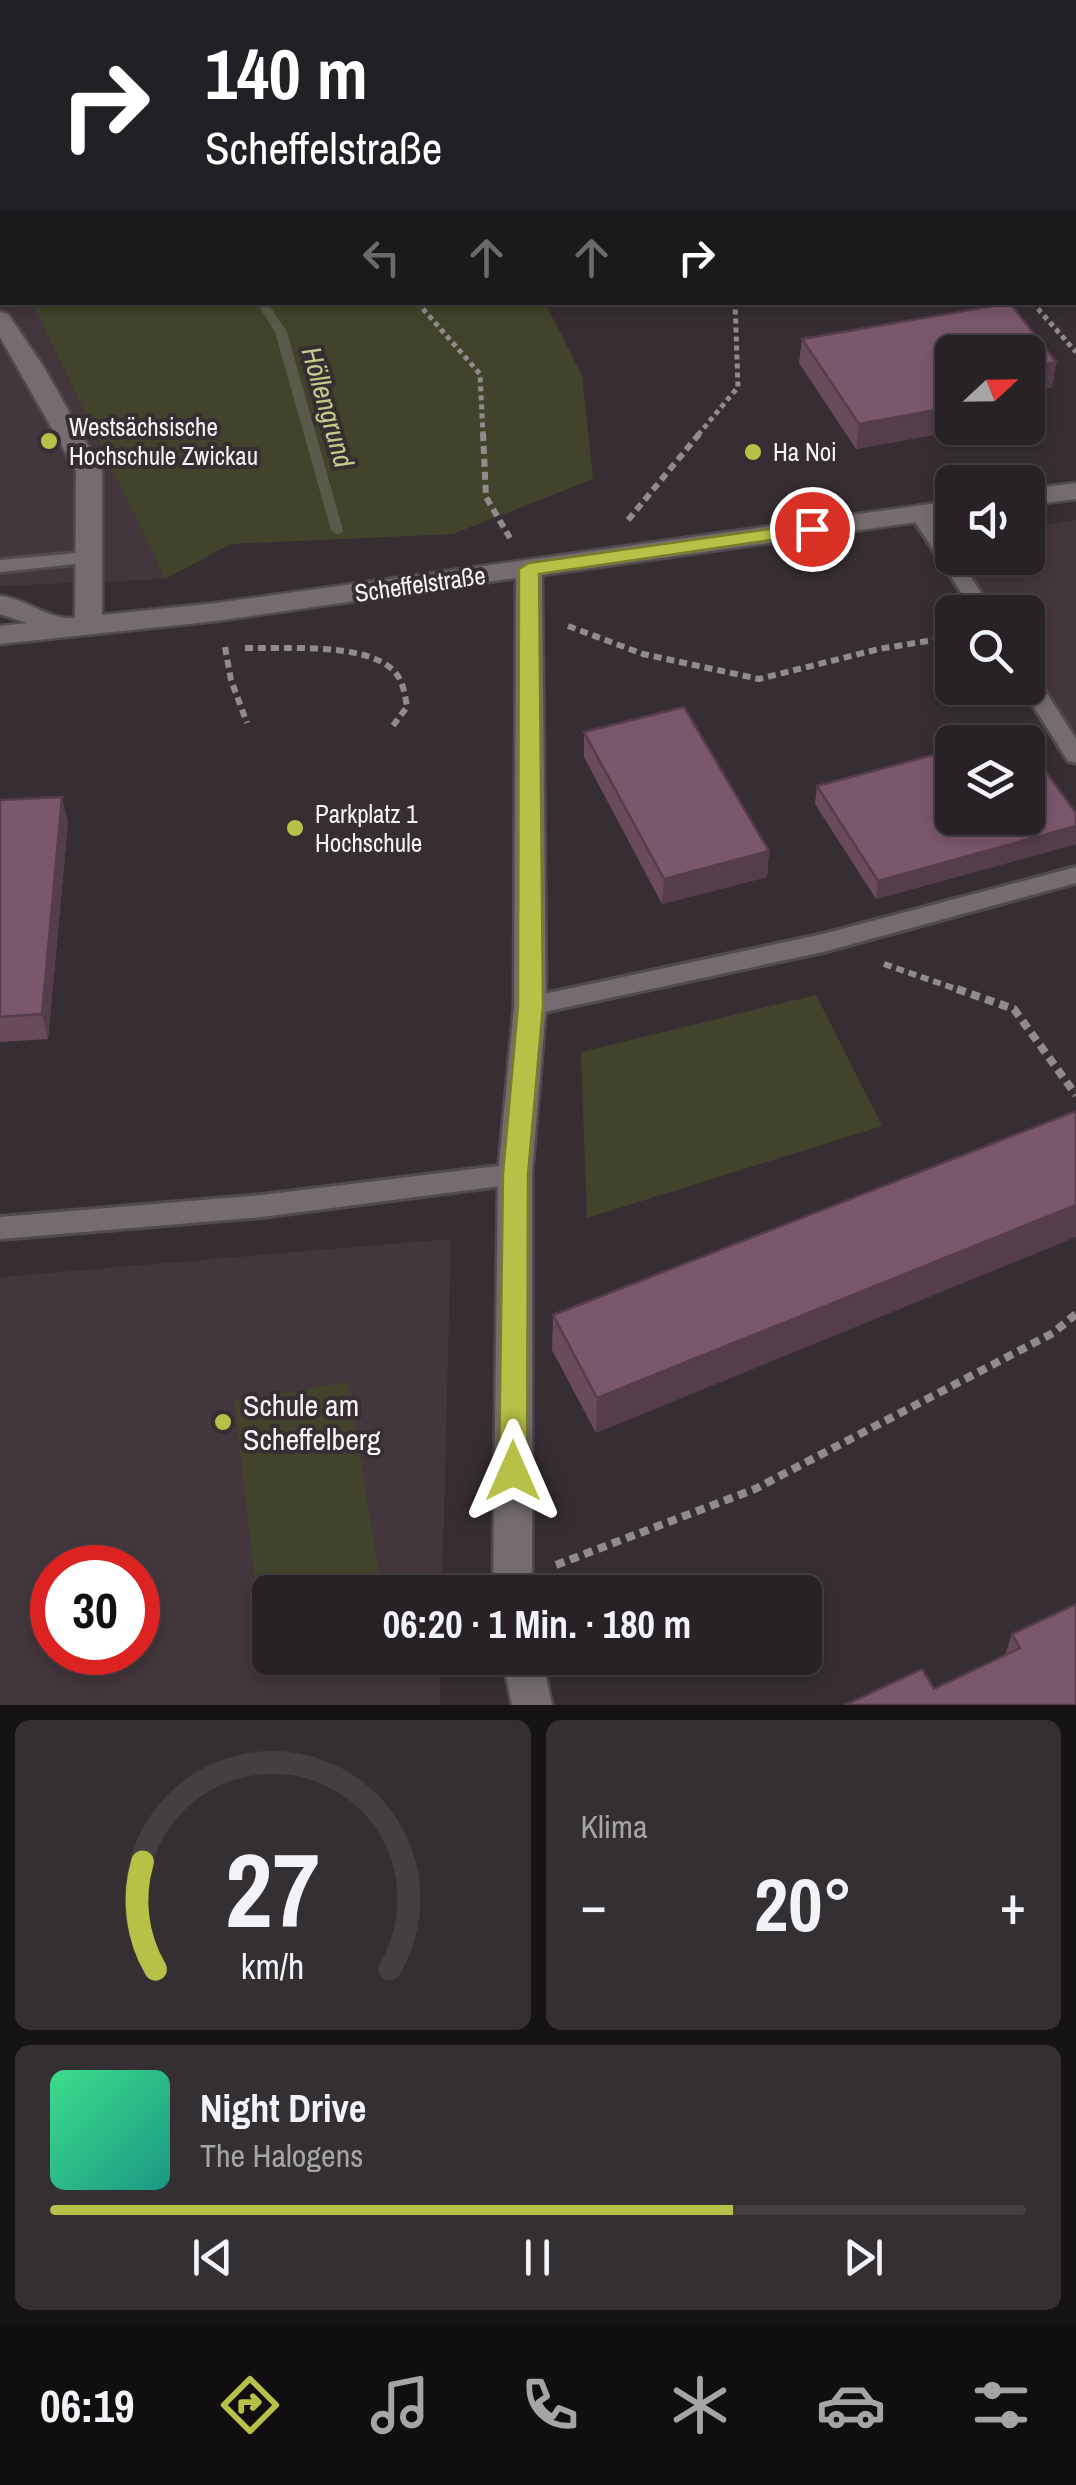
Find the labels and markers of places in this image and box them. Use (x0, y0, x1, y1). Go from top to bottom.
place label: Westsächsische Hochschule Zwickau (69, 410, 258, 473)
marker: Westsächsische Hochschule Zwickau (38, 430, 60, 452)
place label: Ha Noi (773, 435, 837, 469)
marker: Ha Noi (742, 441, 764, 463)
pin (770, 487, 855, 572)
place label: Parkplatz 1 Hochschule (315, 797, 422, 860)
marker: Parkplatz 1 Hochschule (284, 817, 306, 839)
place label: Schule am Scheffelberg (243, 1385, 381, 1459)
marker: Schule am Scheffelberg (212, 1411, 234, 1433)

